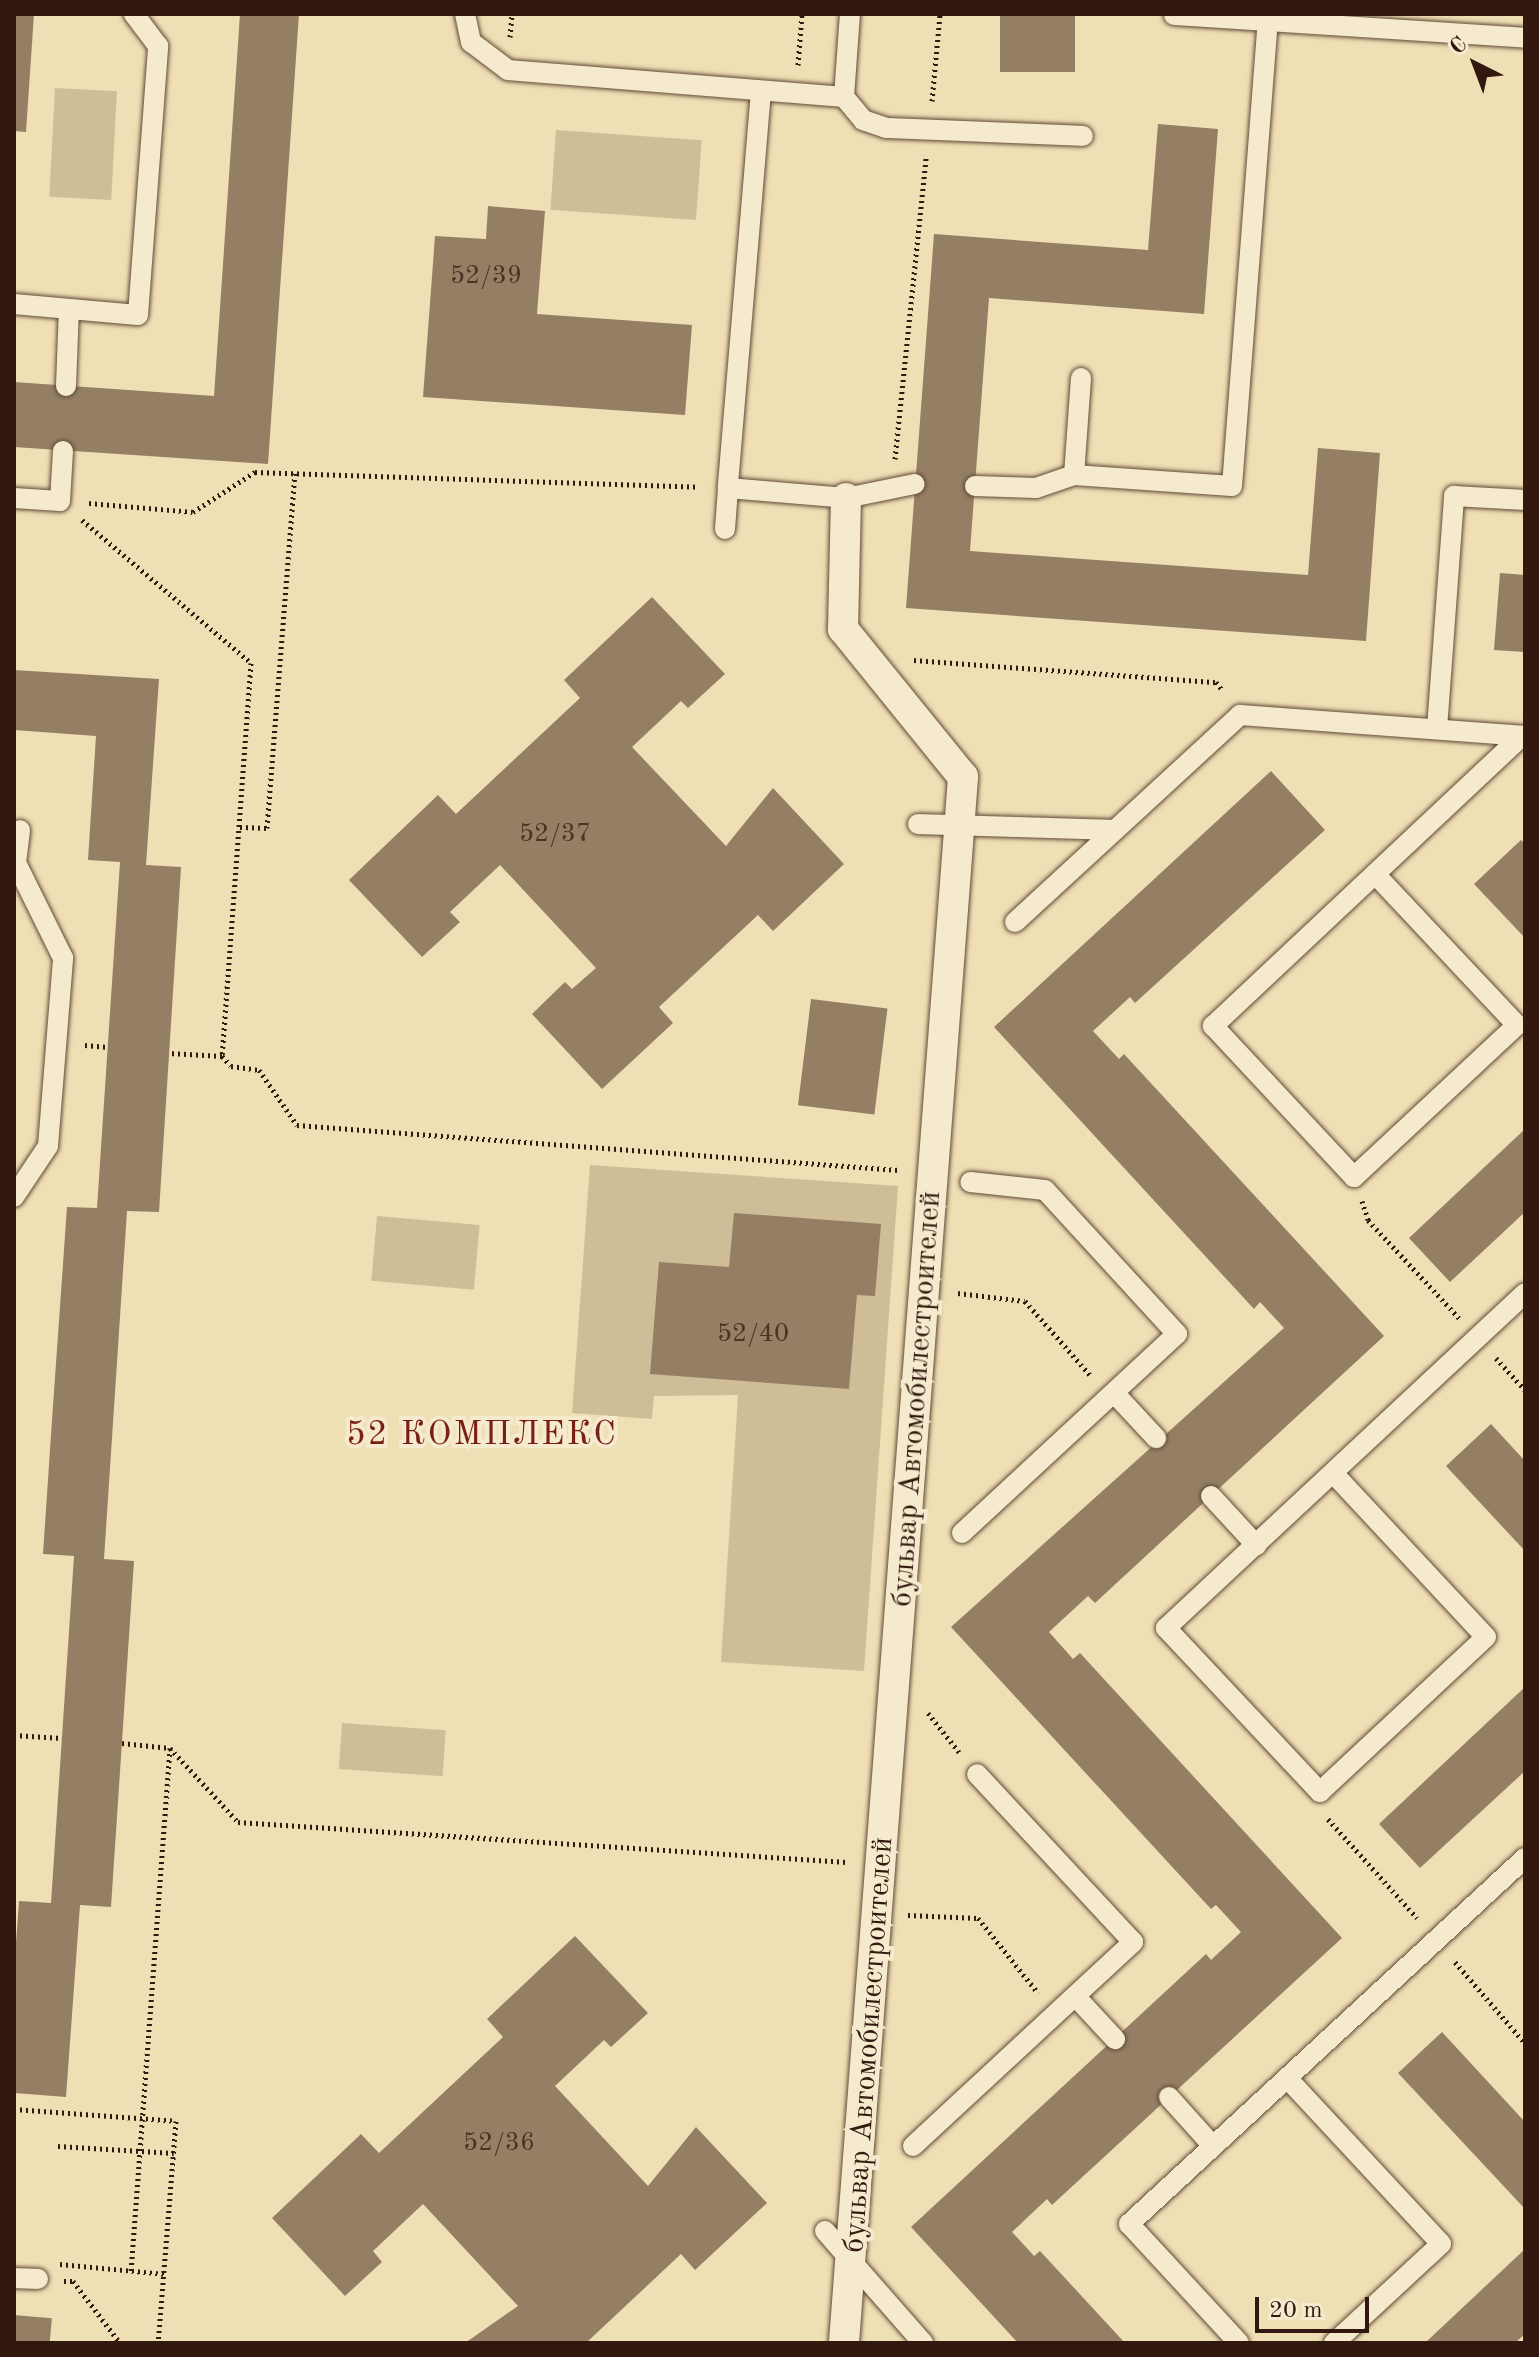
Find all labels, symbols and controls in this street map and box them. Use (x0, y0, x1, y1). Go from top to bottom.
north arrow (1435, 24, 1515, 104)
text: С (1446, 33, 1472, 59)
house number: 52/39 (450, 261, 522, 293)
house number: 52/37 (519, 819, 591, 851)
street label: бульвар Автомобилестроителей (885, 1190, 949, 1608)
house number: 52/40 (717, 1319, 789, 1351)
district label: 52 КОМПЛЕКС (346, 1416, 618, 1456)
street label: бульвар Автомобилестроителей (837, 1836, 901, 2254)
house number: 52/36 (463, 2128, 535, 2160)
scale bar (1259, 2281, 1373, 2331)
text: 20 m (1269, 2299, 1323, 2323)

